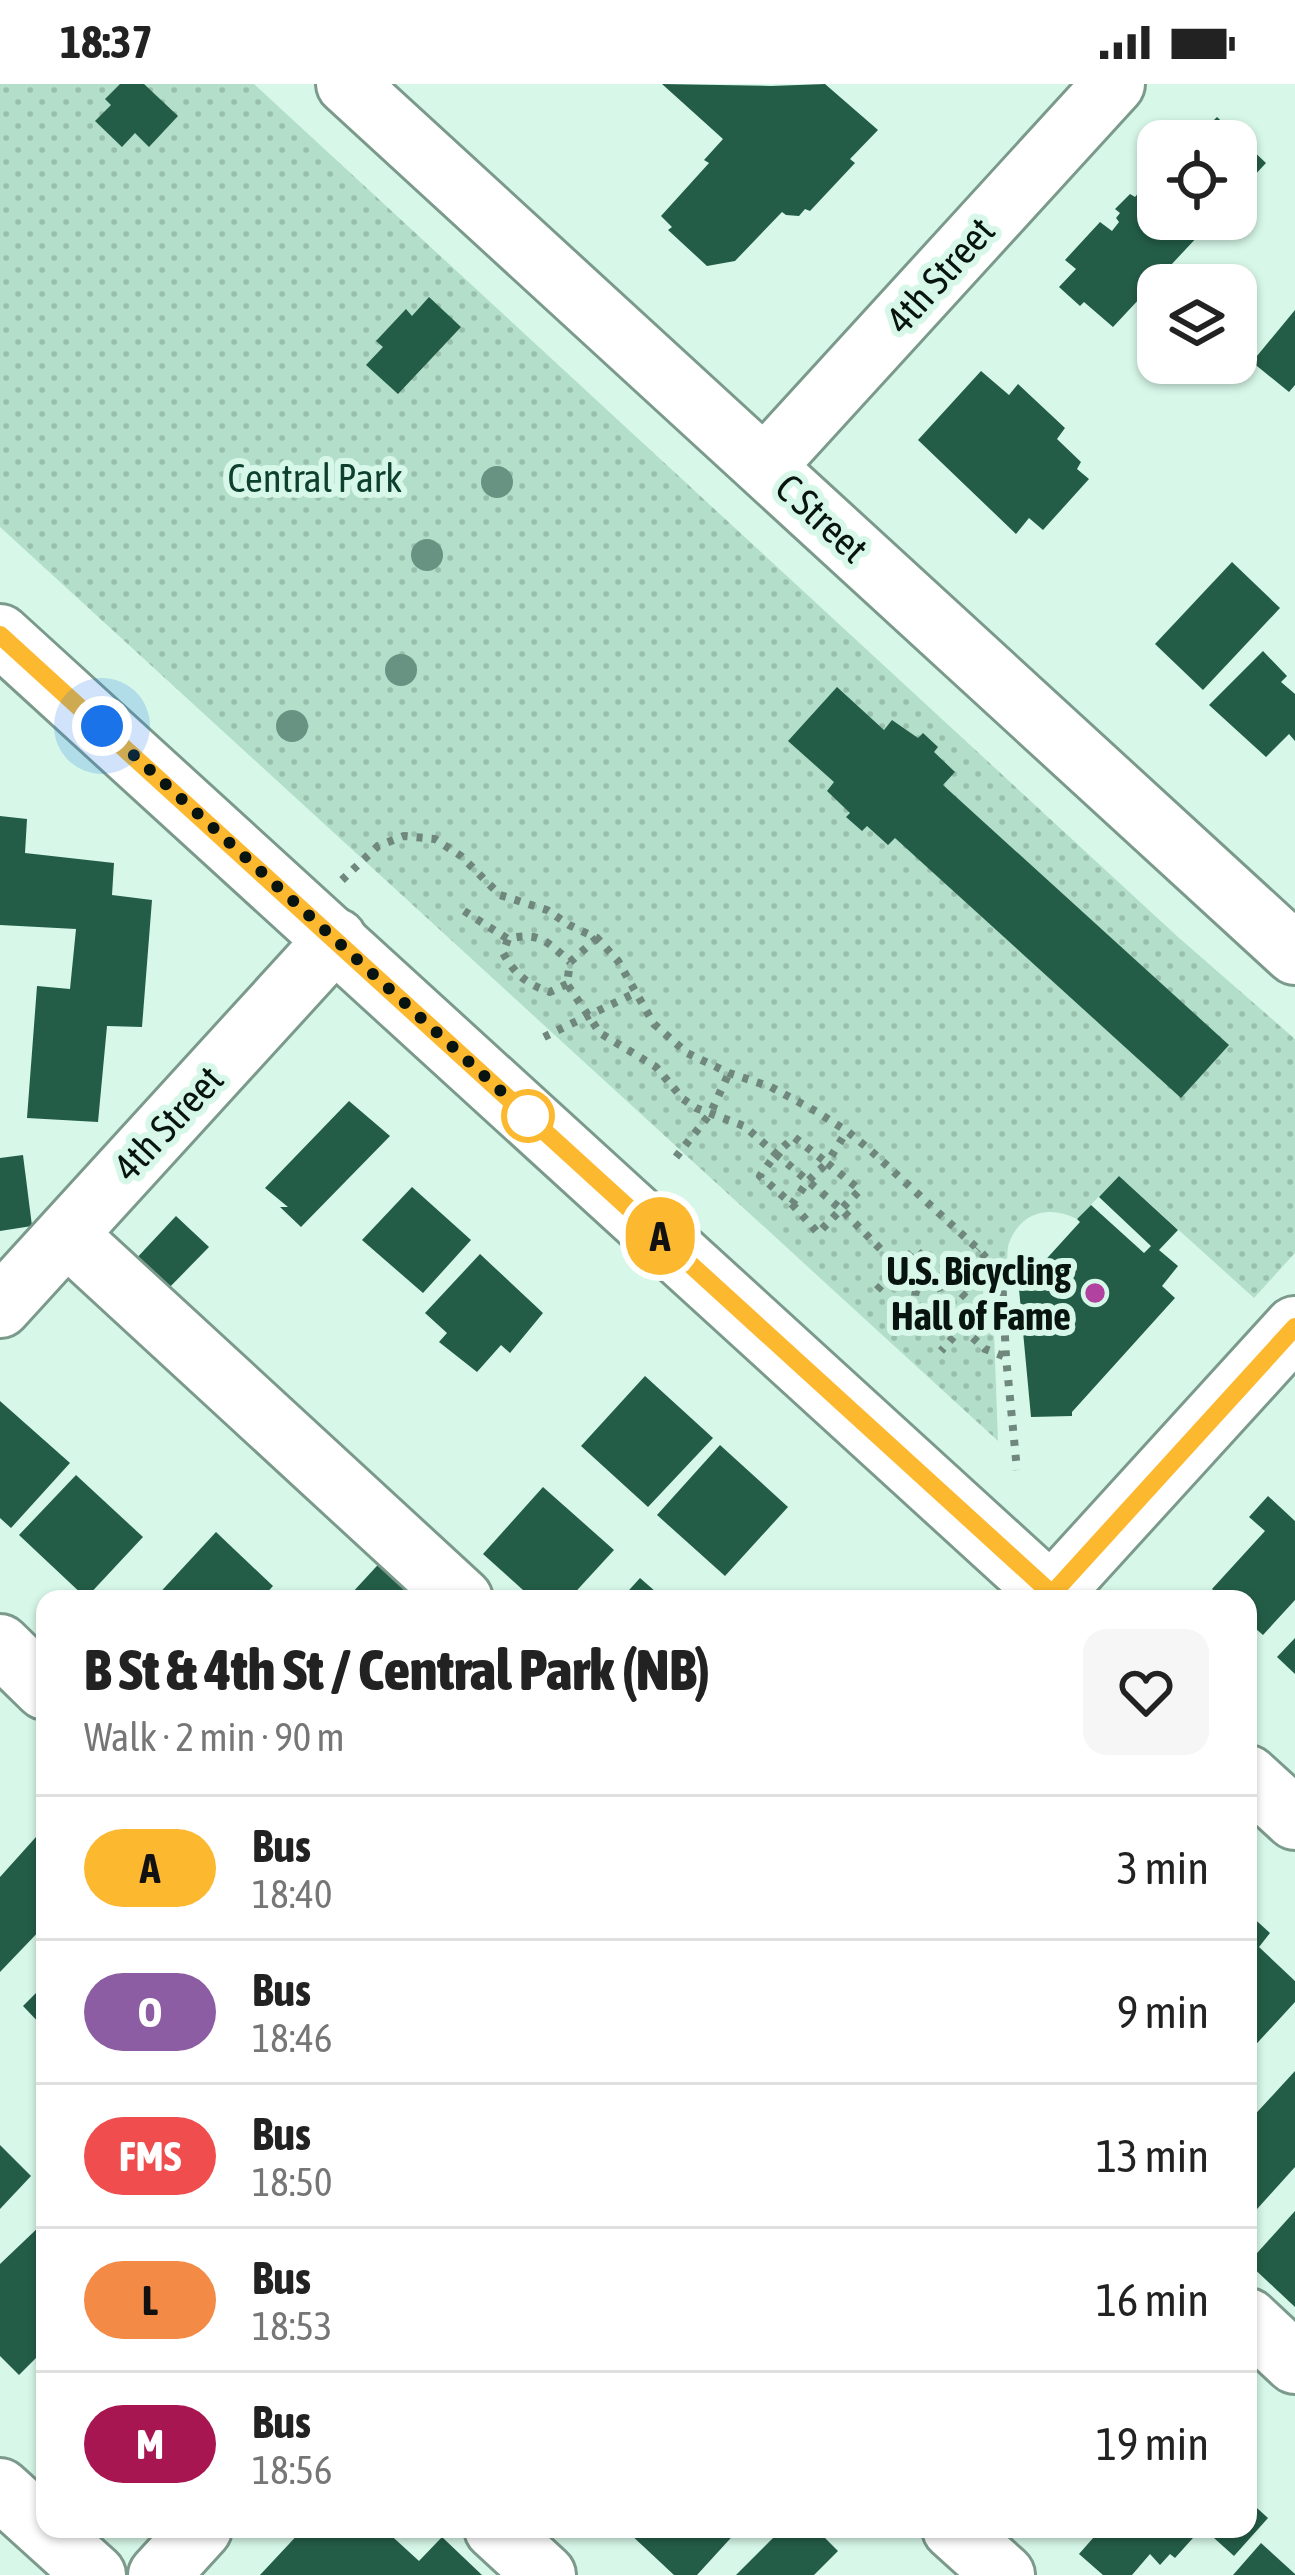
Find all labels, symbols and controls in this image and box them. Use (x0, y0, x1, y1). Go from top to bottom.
text: 18:37 (60, 16, 153, 68)
map controls (1137, 120, 1257, 384)
button: locate (1137, 120, 1257, 240)
street label: 4th Street (877, 208, 1003, 342)
button: layers (1137, 264, 1257, 384)
park label: Central Park (227, 456, 403, 500)
street label: C Street (767, 465, 877, 571)
your location (72, 696, 132, 756)
street label: 4th Street (104, 1057, 232, 1189)
unlabelled marker (503, 1091, 553, 1141)
line badge: A (621, 1197, 699, 1275)
text: A (650, 1212, 670, 1260)
place label: U.S. Bicycling Hall of Fame (886, 1249, 1071, 1338)
marker: U.S. Bicycling Hall of Fame (1082, 1280, 1108, 1306)
button: heart (1083, 1629, 1209, 1755)
text: B St & 4th St / Central Park (NB) (84, 1637, 710, 1702)
text: Walk · 2 min · 90 m (84, 1715, 345, 1759)
text: Bus (252, 1820, 311, 1872)
text: 3 min (1117, 1842, 1209, 1894)
text: A (140, 1844, 160, 1892)
text: 18:40 (252, 1872, 332, 1916)
text: Bus (252, 1964, 311, 2016)
text: 9 min (1117, 1986, 1209, 2038)
text: O (138, 1988, 162, 2036)
text: 18:46 (252, 2016, 332, 2060)
text: Bus (252, 2108, 311, 2160)
text: 13 min (1096, 2130, 1209, 2182)
text: FMS (119, 2132, 181, 2180)
text: 18:50 (252, 2160, 332, 2204)
text: Bus (252, 2252, 311, 2304)
text: 16 min (1096, 2274, 1209, 2326)
text: L (142, 2276, 158, 2324)
text: 18:53 (252, 2304, 332, 2348)
text: Bus (252, 2396, 311, 2448)
text: 19 min (1096, 2418, 1209, 2470)
text: M (136, 2420, 164, 2468)
text: 18:56 (252, 2448, 332, 2492)

